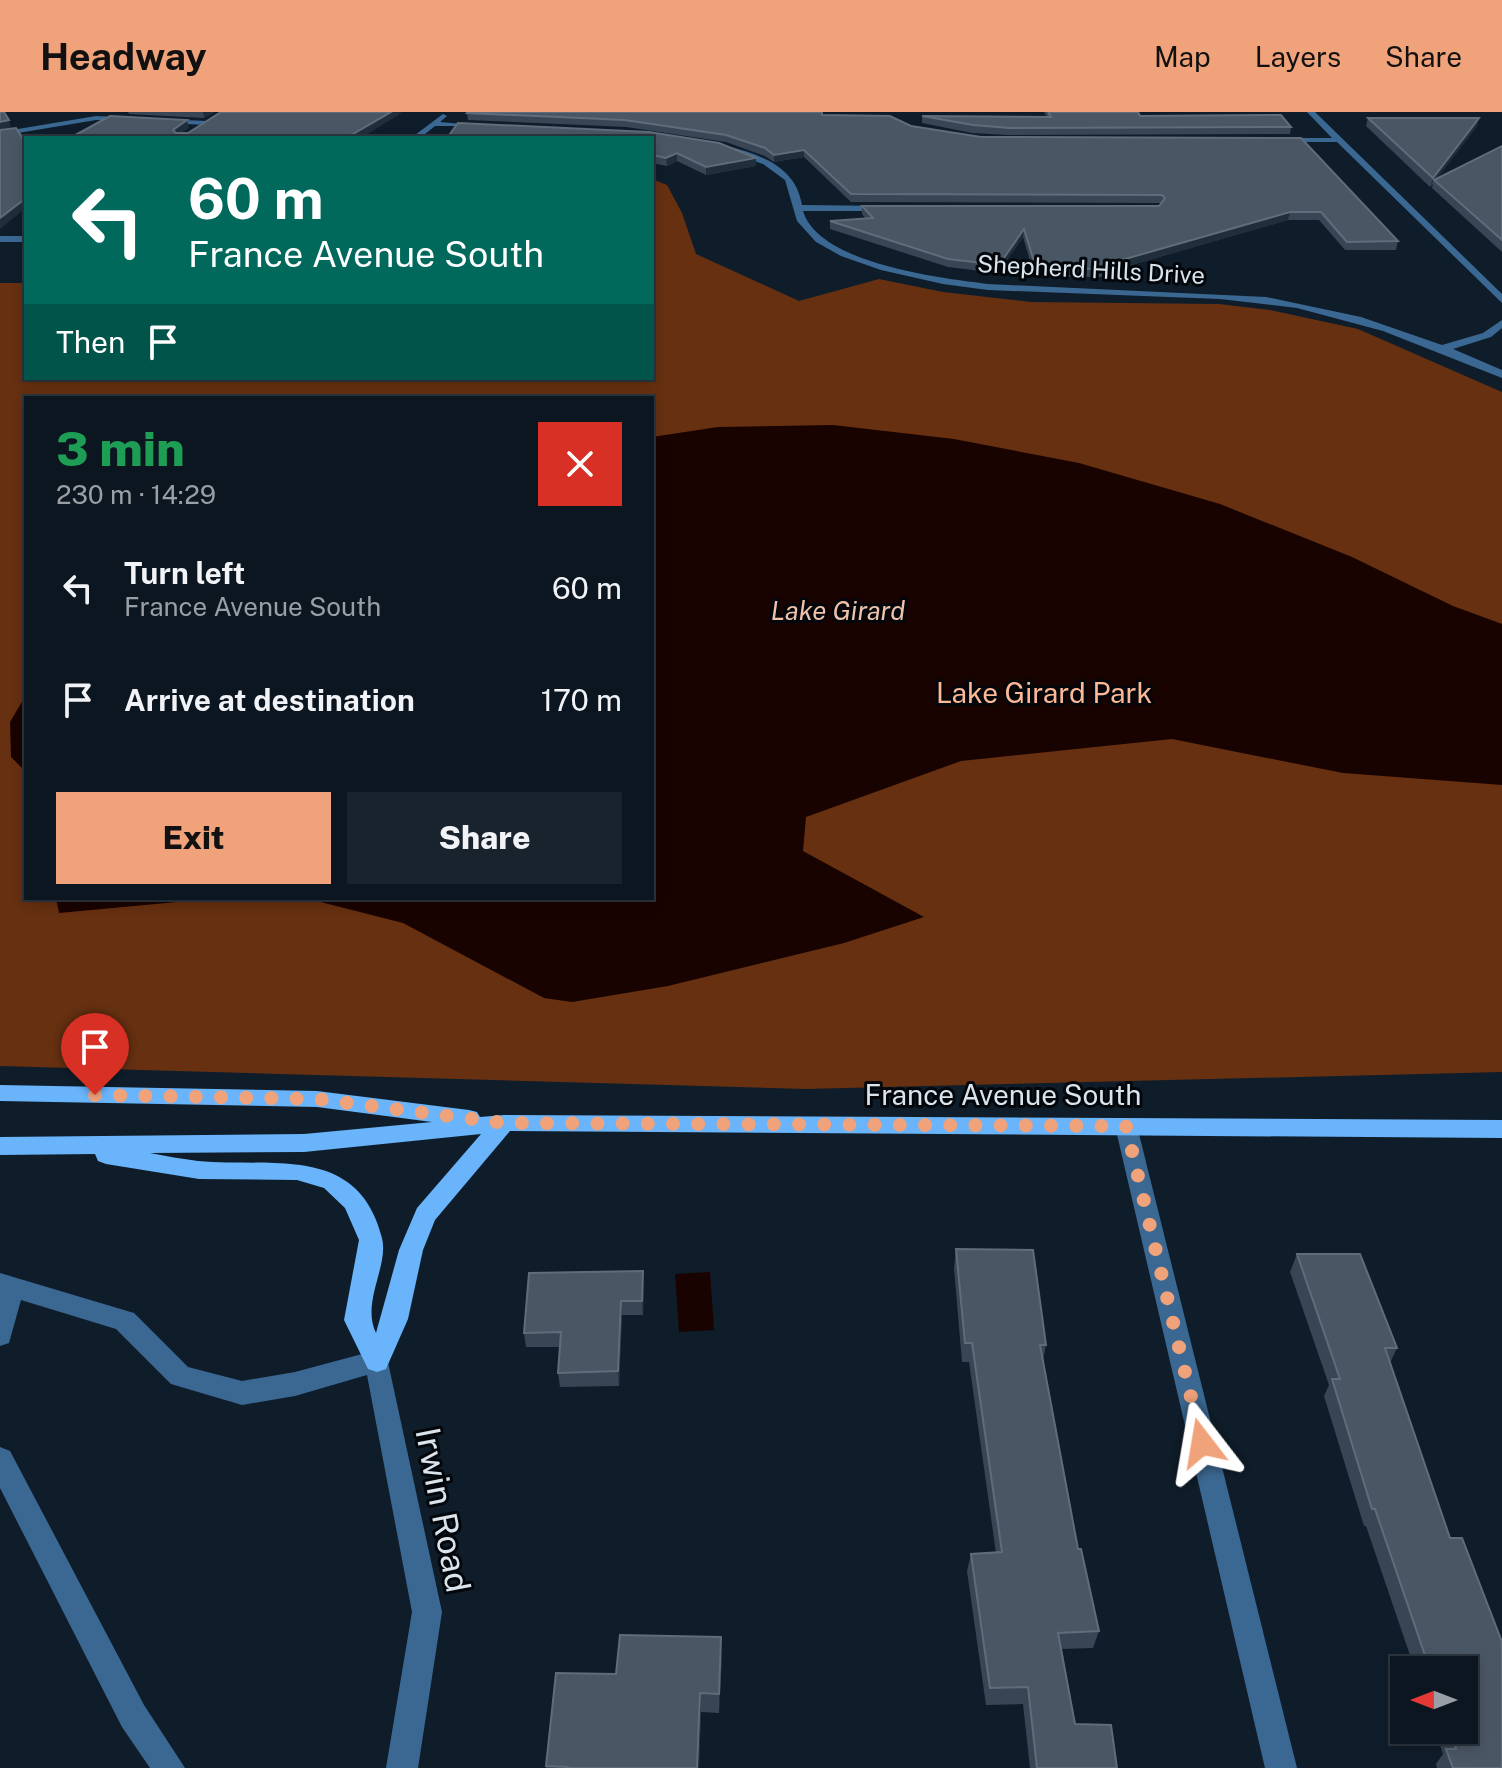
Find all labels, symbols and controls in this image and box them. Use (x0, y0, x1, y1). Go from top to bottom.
text: Headway (40, 34, 207, 79)
text: Map (1154, 40, 1211, 73)
text: Layers (1255, 40, 1341, 73)
text: Share (1385, 40, 1462, 73)
text: 60 m (188, 166, 324, 232)
icon: left (56, 168, 160, 272)
text: France Avenue South (188, 233, 544, 275)
street label: Shepherd Hills Drive (976, 249, 1206, 289)
icon: arrive (141, 320, 185, 364)
text: Then (56, 324, 125, 360)
text: 3 min (56, 420, 185, 477)
button: close (538, 422, 622, 506)
text: 230 m · 14:29 (56, 479, 216, 510)
text: Turn left (124, 555, 245, 591)
icon: left (56, 566, 100, 610)
text: 60 m (552, 570, 622, 606)
text: France Avenue South (124, 591, 381, 622)
water label: Lake Girard (771, 595, 905, 626)
park label: Lake Girard Park (936, 676, 1152, 709)
icon: arrive (56, 678, 100, 722)
text: Arrive at destination (124, 682, 415, 718)
text: 170 m (541, 682, 622, 718)
button: Exit (56, 792, 331, 884)
button: Share (347, 792, 622, 884)
pin (61, 1013, 129, 1095)
icon: arrive (73, 1025, 117, 1069)
street label: France Avenue South (865, 1078, 1141, 1111)
position arrow (1160, 1401, 1244, 1485)
street label: Irwin Road (407, 1424, 479, 1596)
north arrow (1390, 1656, 1478, 1744)
map controls (1390, 1656, 1478, 1744)

